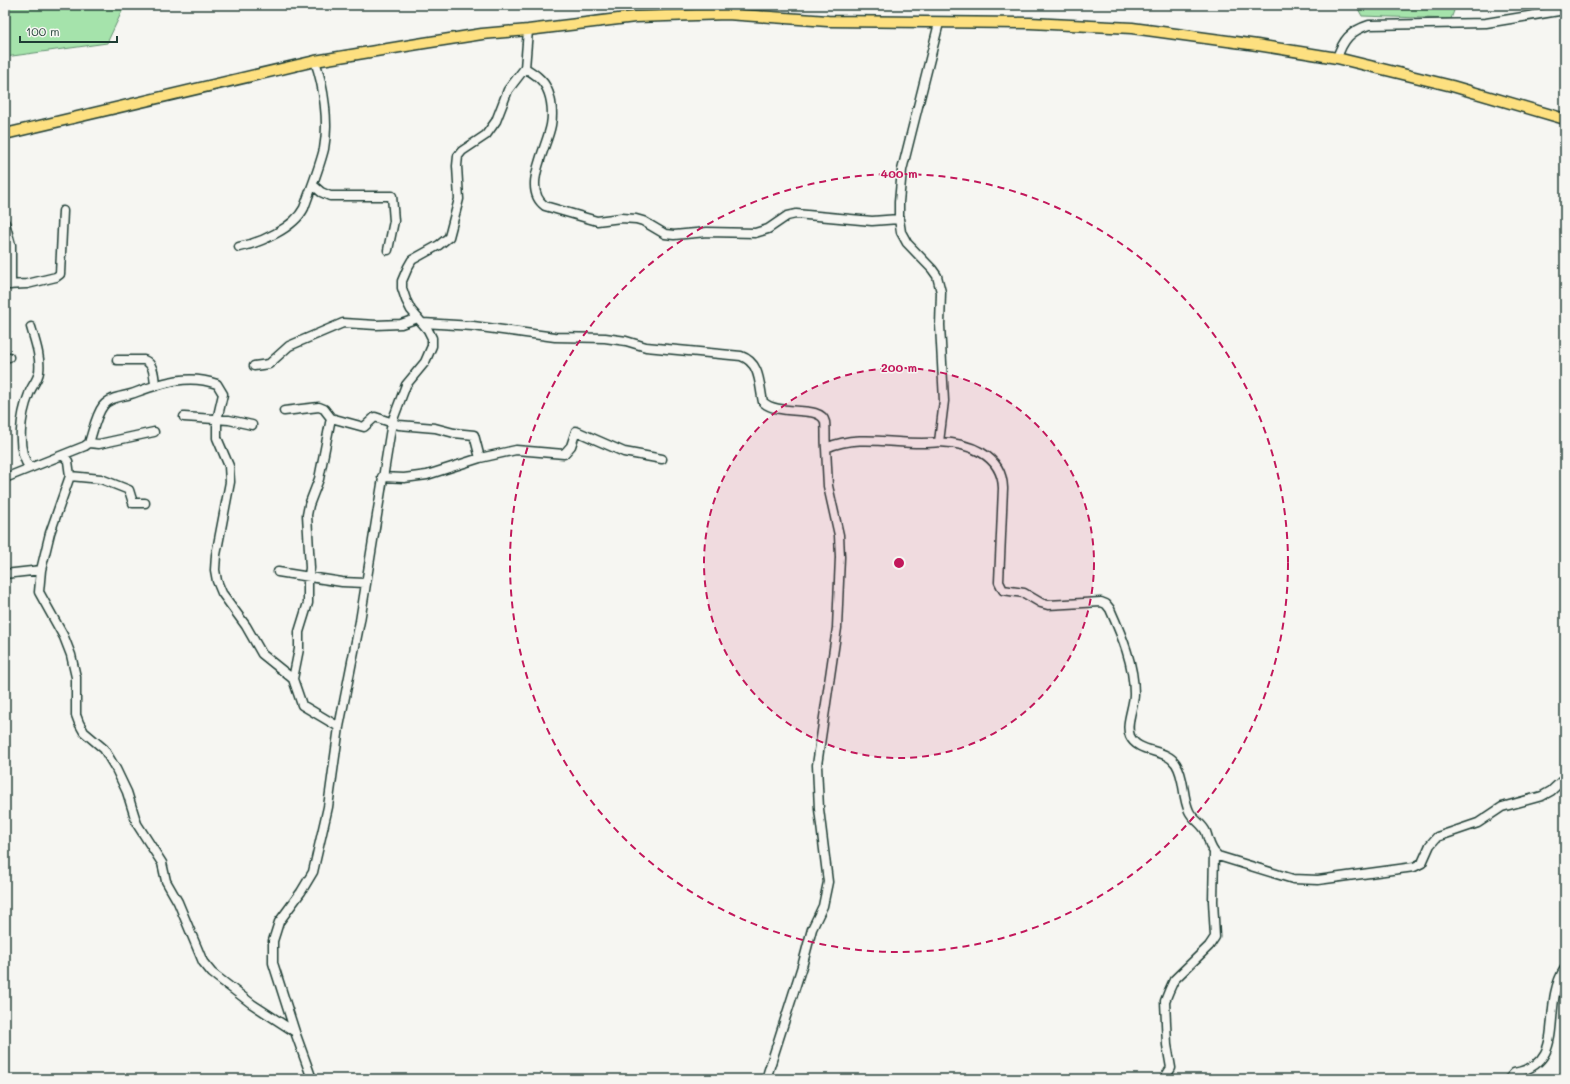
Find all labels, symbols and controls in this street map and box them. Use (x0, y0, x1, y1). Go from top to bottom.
scale bar (20, 18, 117, 44)
text: 100 m (26, 23, 60, 39)
text: 400 m (881, 165, 917, 181)
text: 200 m (881, 359, 917, 375)
centre of rings (892, 556, 906, 570)

